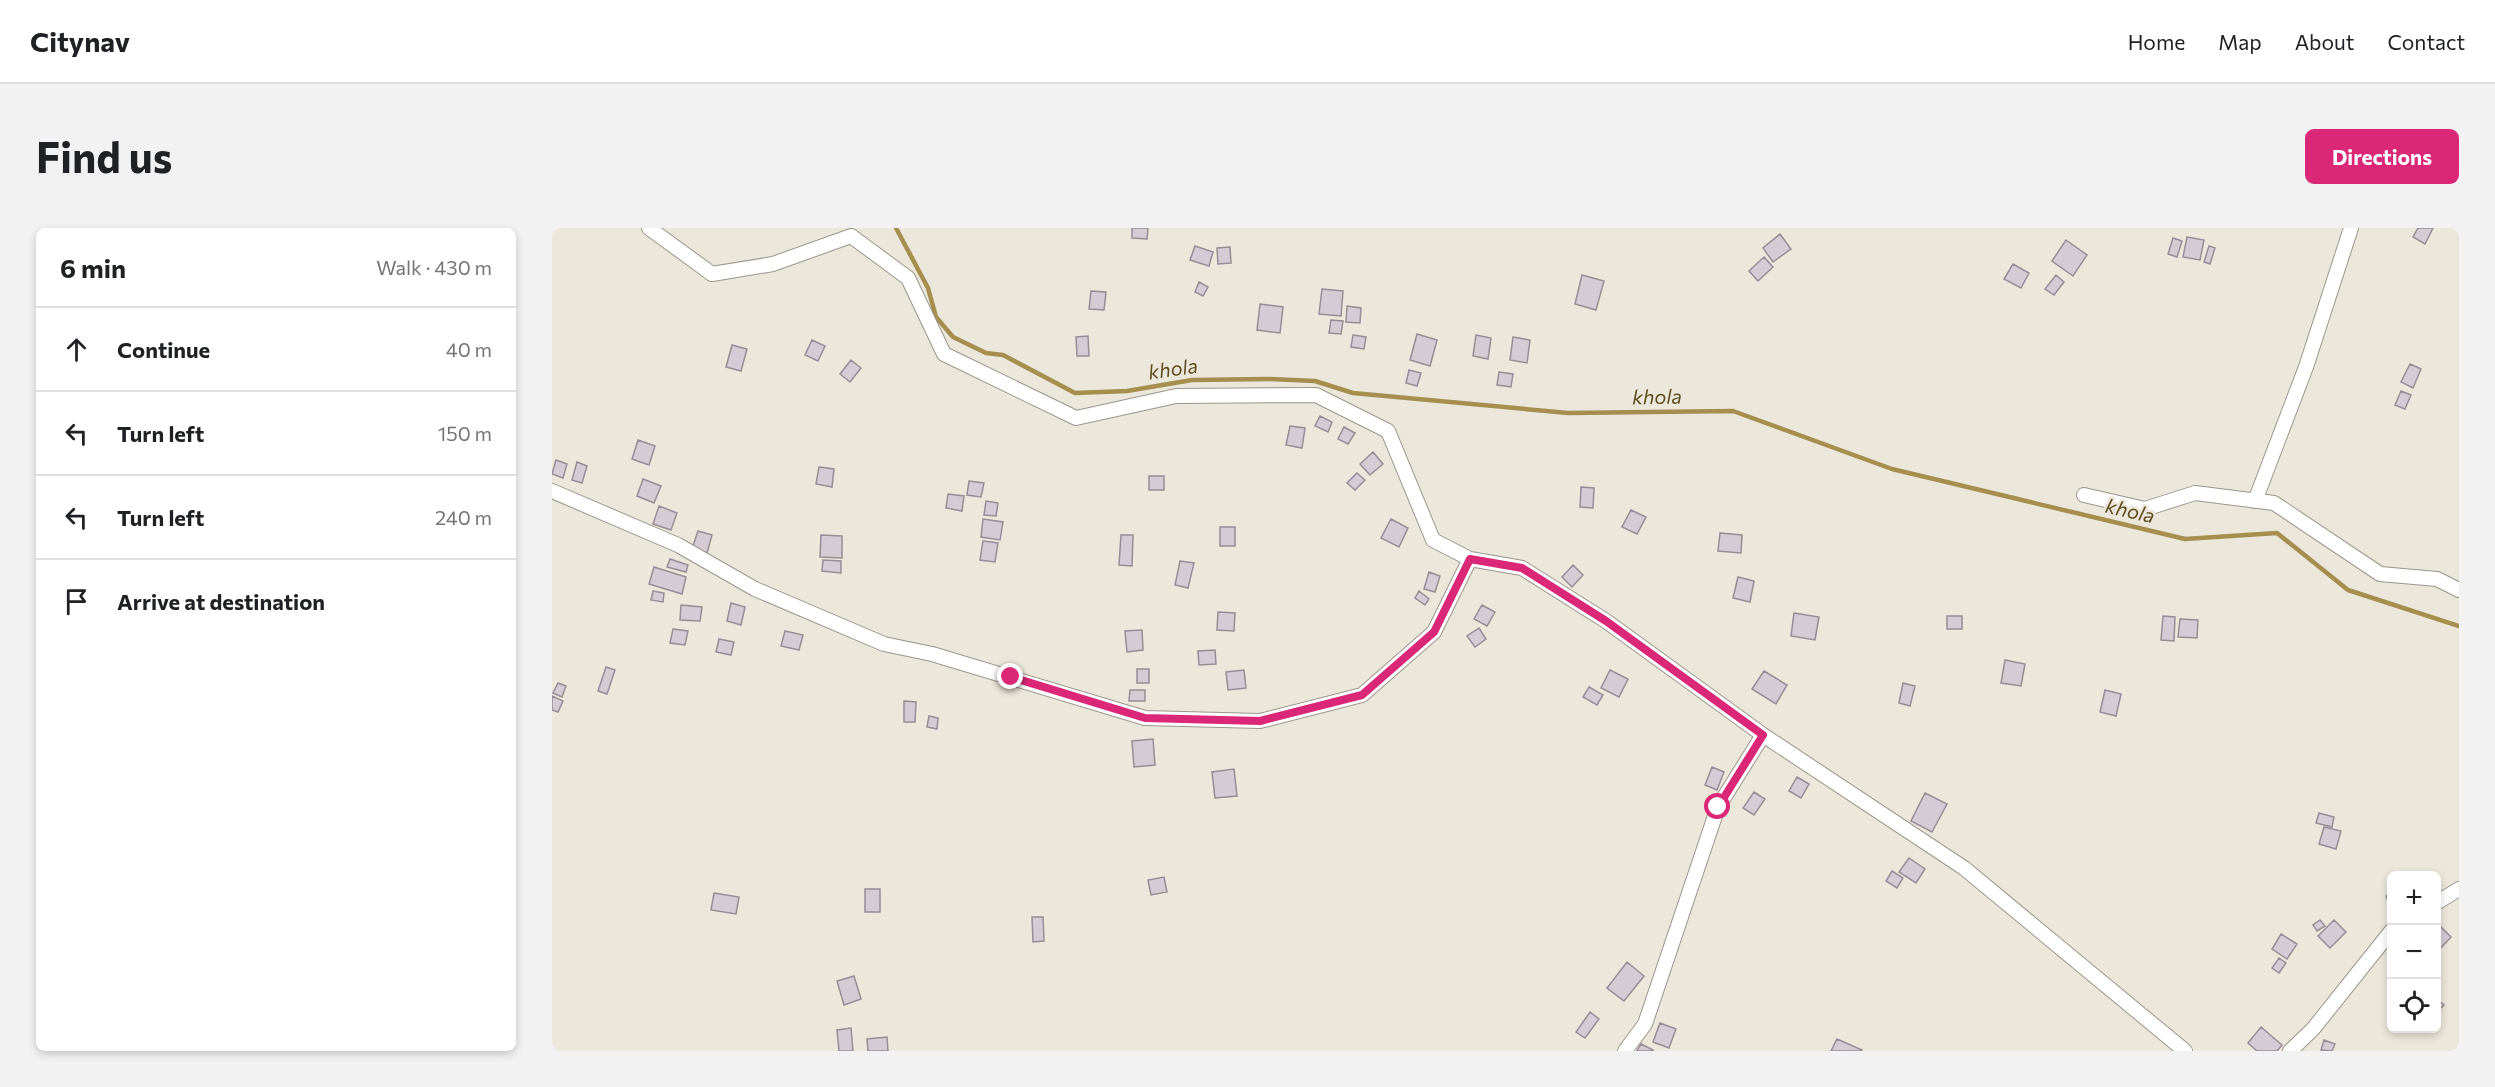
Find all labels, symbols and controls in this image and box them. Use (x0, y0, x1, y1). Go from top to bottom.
text: Citynav (30, 24, 130, 58)
text: Home (2128, 29, 2185, 54)
text: Map (2218, 29, 2262, 54)
text: About (2295, 29, 2354, 54)
text: Contact (2387, 29, 2465, 54)
button: Directions (2305, 129, 2459, 184)
text: Find us (36, 130, 172, 182)
text: 6 min (60, 252, 126, 283)
text: Walk · 430 m (376, 255, 492, 279)
icon: ahead (60, 333, 93, 366)
text: Continue (117, 336, 210, 363)
text: 40 m (446, 337, 492, 361)
water label: khola (1147, 353, 1199, 383)
water label: khola (1632, 384, 1682, 408)
icon: left (60, 417, 93, 450)
text: Turn left (117, 420, 204, 447)
text: 150 m (438, 421, 492, 445)
water label: khola (2103, 493, 2157, 527)
icon: left (60, 501, 93, 534)
text: Turn left (117, 504, 204, 531)
text: 240 m (435, 505, 492, 529)
icon: arrive (60, 585, 93, 618)
text: Arrive at destination (117, 588, 325, 615)
route end (997, 663, 1023, 689)
route start (1704, 793, 1730, 819)
map controls (2387, 871, 2441, 1033)
button: + (2387, 871, 2441, 925)
button: − (2387, 925, 2441, 979)
button: locate (2387, 979, 2441, 1033)

